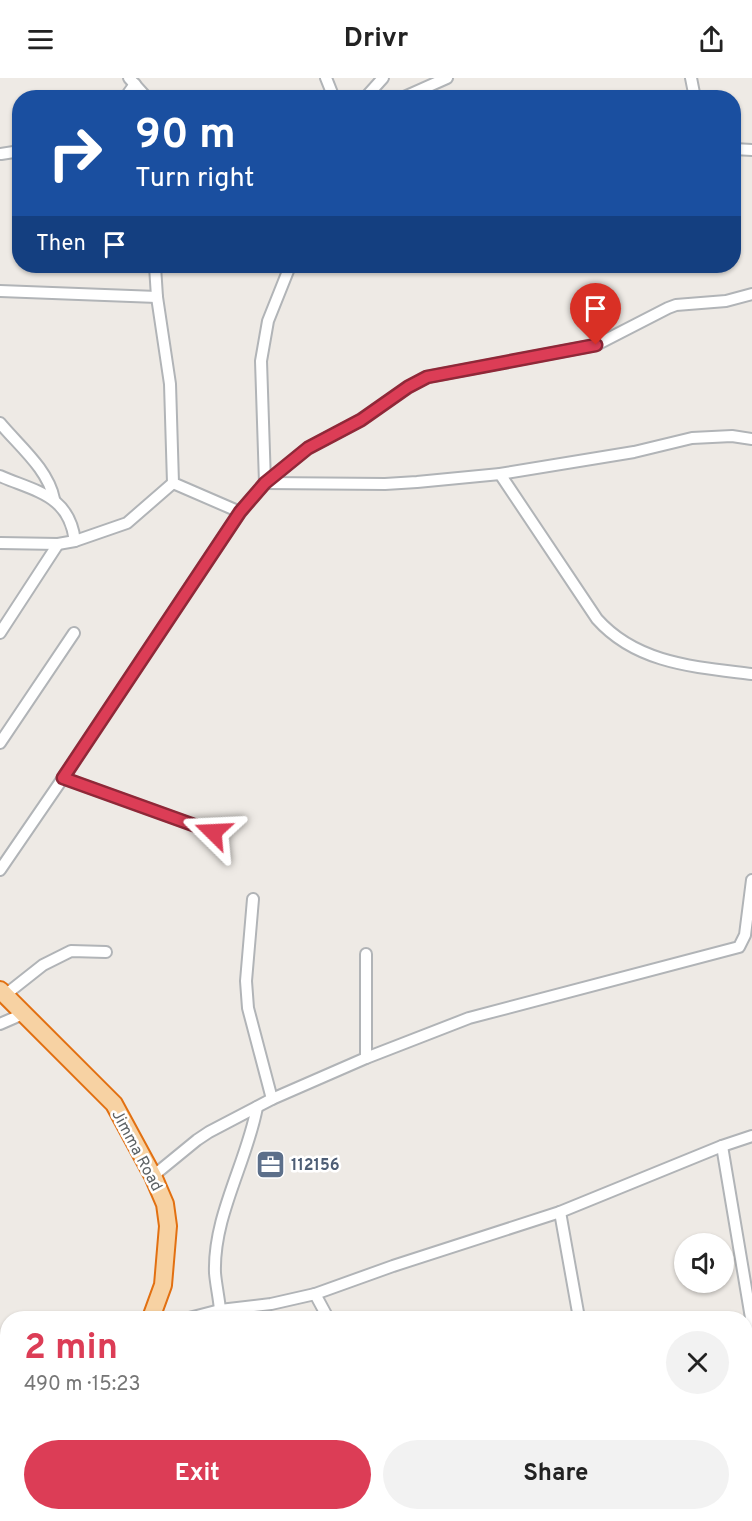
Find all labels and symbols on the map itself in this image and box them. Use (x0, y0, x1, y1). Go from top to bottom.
pin (570, 283, 621, 345)
position arrow (181, 800, 245, 864)
street label: Jimma Road (106, 1107, 166, 1195)
office icon: 112156 (254, 1148, 286, 1180)
place label: 112156 (291, 1156, 340, 1176)

